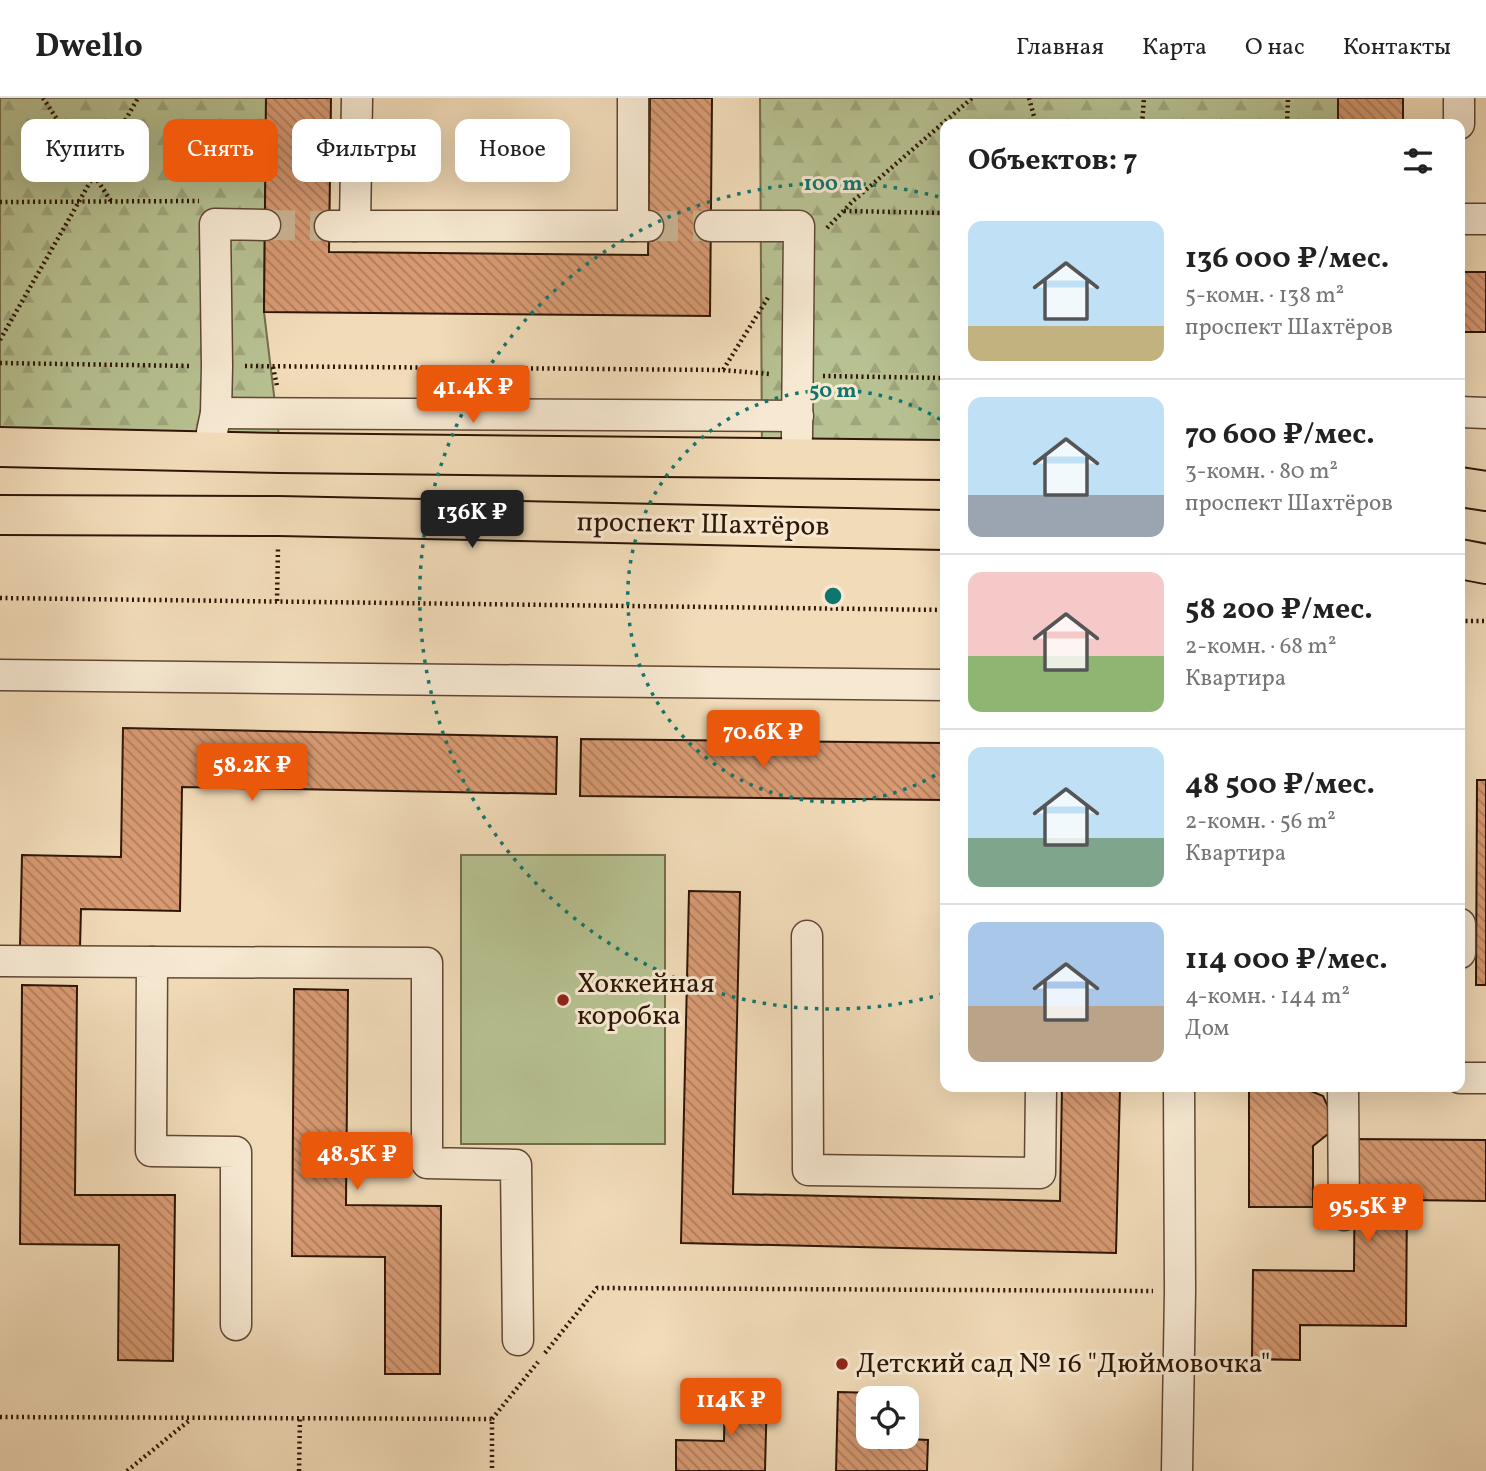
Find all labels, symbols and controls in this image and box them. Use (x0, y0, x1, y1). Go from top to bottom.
text: Dwello (35, 25, 143, 71)
text: Главная (1016, 31, 1104, 65)
text: Карта (1142, 31, 1207, 65)
text: О нас (1245, 31, 1305, 65)
text: Контакты (1343, 31, 1451, 65)
chip: Купить (21, 119, 149, 182)
chip: Снять (163, 119, 278, 182)
chip: Фильтры (292, 119, 441, 182)
chip: Новое (455, 119, 570, 182)
text: Объектов: 7 (968, 140, 1138, 182)
icon: filters (1399, 142, 1437, 180)
text: 100 m (803, 170, 863, 199)
text: 136 000 ₽/мес. (1185, 238, 1389, 280)
icon: home (1024, 249, 1108, 333)
text: 5-комн. · 138 m² (1185, 280, 1344, 312)
text: проспект Шахтёров (1185, 312, 1393, 344)
pin: 41.4K ₽ (408, 366, 538, 425)
text: 41.4K ₽ (433, 372, 513, 404)
text: 50 m (809, 377, 857, 406)
text: 70 600 ₽/мес. (1185, 414, 1375, 456)
icon: home (1024, 425, 1108, 509)
text: 3-комн. · 80 m² (1185, 456, 1338, 488)
text: проспект Шахтёров (1185, 488, 1393, 520)
pin: 136K ₽ (415, 490, 529, 550)
text: 136K ₽ (437, 497, 507, 529)
street label: проспект Шахтёров (576, 503, 830, 547)
centre of rings (821, 584, 845, 608)
text: 58 200 ₽/мес. (1185, 589, 1373, 631)
icon: home (1024, 600, 1108, 684)
text: 2-комн. · 68 m² (1185, 631, 1336, 663)
text: Квартира (1185, 663, 1286, 695)
pin: 70.6K ₽ (698, 710, 828, 770)
text: 70.6K ₽ (723, 717, 803, 749)
pin: 58.2K ₽ (187, 744, 317, 803)
text: 58.2K ₽ (213, 750, 291, 782)
text: 48 500 ₽/мес. (1185, 764, 1375, 806)
icon: home (1024, 775, 1108, 859)
text: 2-комн. · 56 m² (1185, 806, 1336, 838)
text: Квартира (1185, 838, 1286, 870)
text: 114 000 ₽/мес. (1185, 939, 1388, 981)
icon: home (1024, 950, 1108, 1034)
place label: Хоккейная коробка (577, 965, 715, 1036)
text: 4-комн. · 144 m² (1185, 981, 1350, 1013)
marker: Хоккейная коробка (555, 992, 571, 1008)
text: Дом (1185, 1013, 1229, 1045)
pin: 48.5K ₽ (292, 1132, 422, 1192)
text: 48.5K ₽ (317, 1139, 397, 1171)
pin: 95.5K ₽ (1303, 1184, 1433, 1244)
text: 95.5K ₽ (1329, 1191, 1407, 1223)
place label: Детский сад № 16 "Дюймовочка" (856, 1345, 1270, 1384)
marker: Детский сад № 16 "Дюймовочка" (834, 1356, 850, 1372)
pin: 114K ₽ (674, 1378, 788, 1438)
text: 114K ₽ (696, 1385, 766, 1417)
map controls (856, 1386, 919, 1449)
button: locate (856, 1386, 919, 1449)

